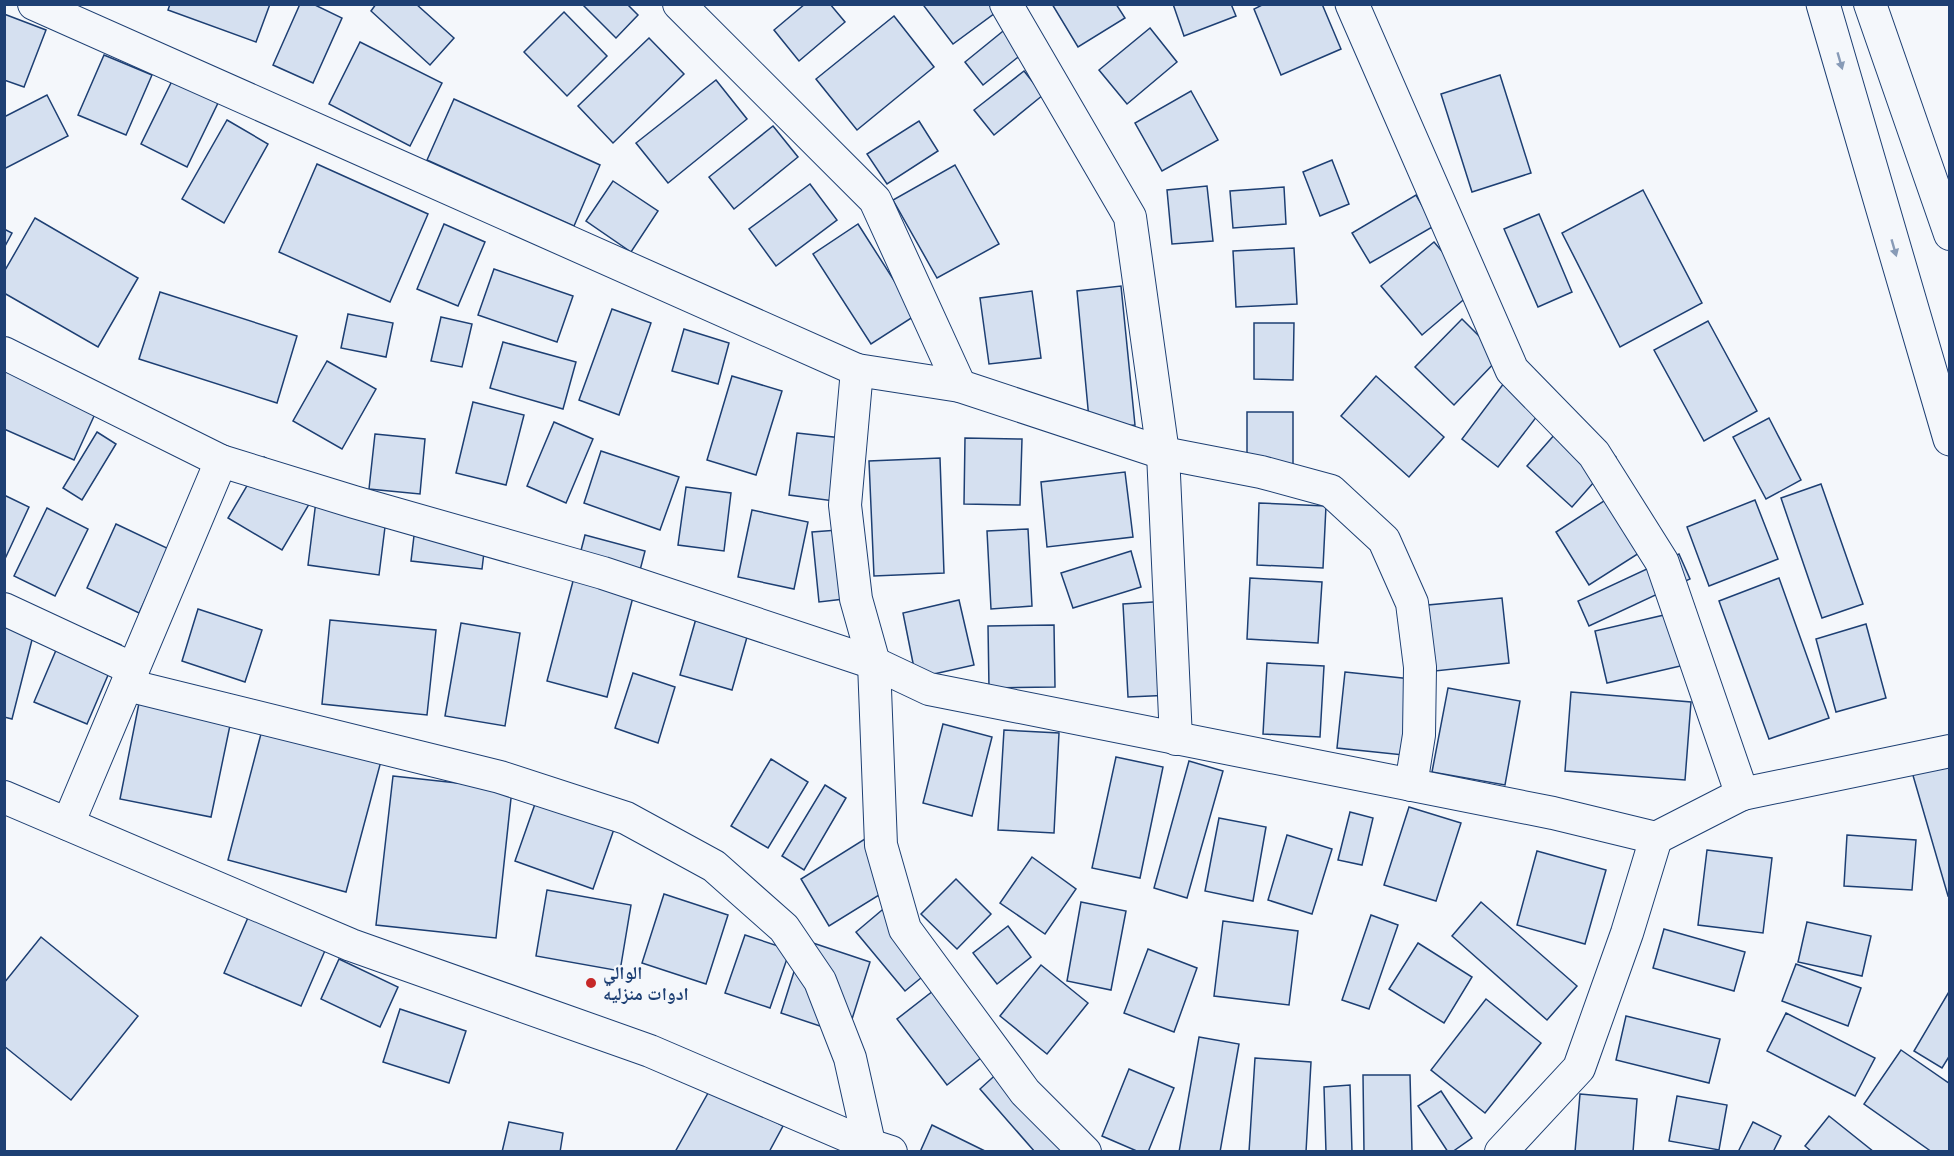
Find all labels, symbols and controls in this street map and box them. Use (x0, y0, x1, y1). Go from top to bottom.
one-way arrow (1835, 52, 1845, 70)
one-way arrow (1890, 239, 1899, 257)
place label: الوالي ادوات منزليه (603, 961, 689, 1005)
marker: الوالي ادوات منزليه (584, 976, 598, 990)

